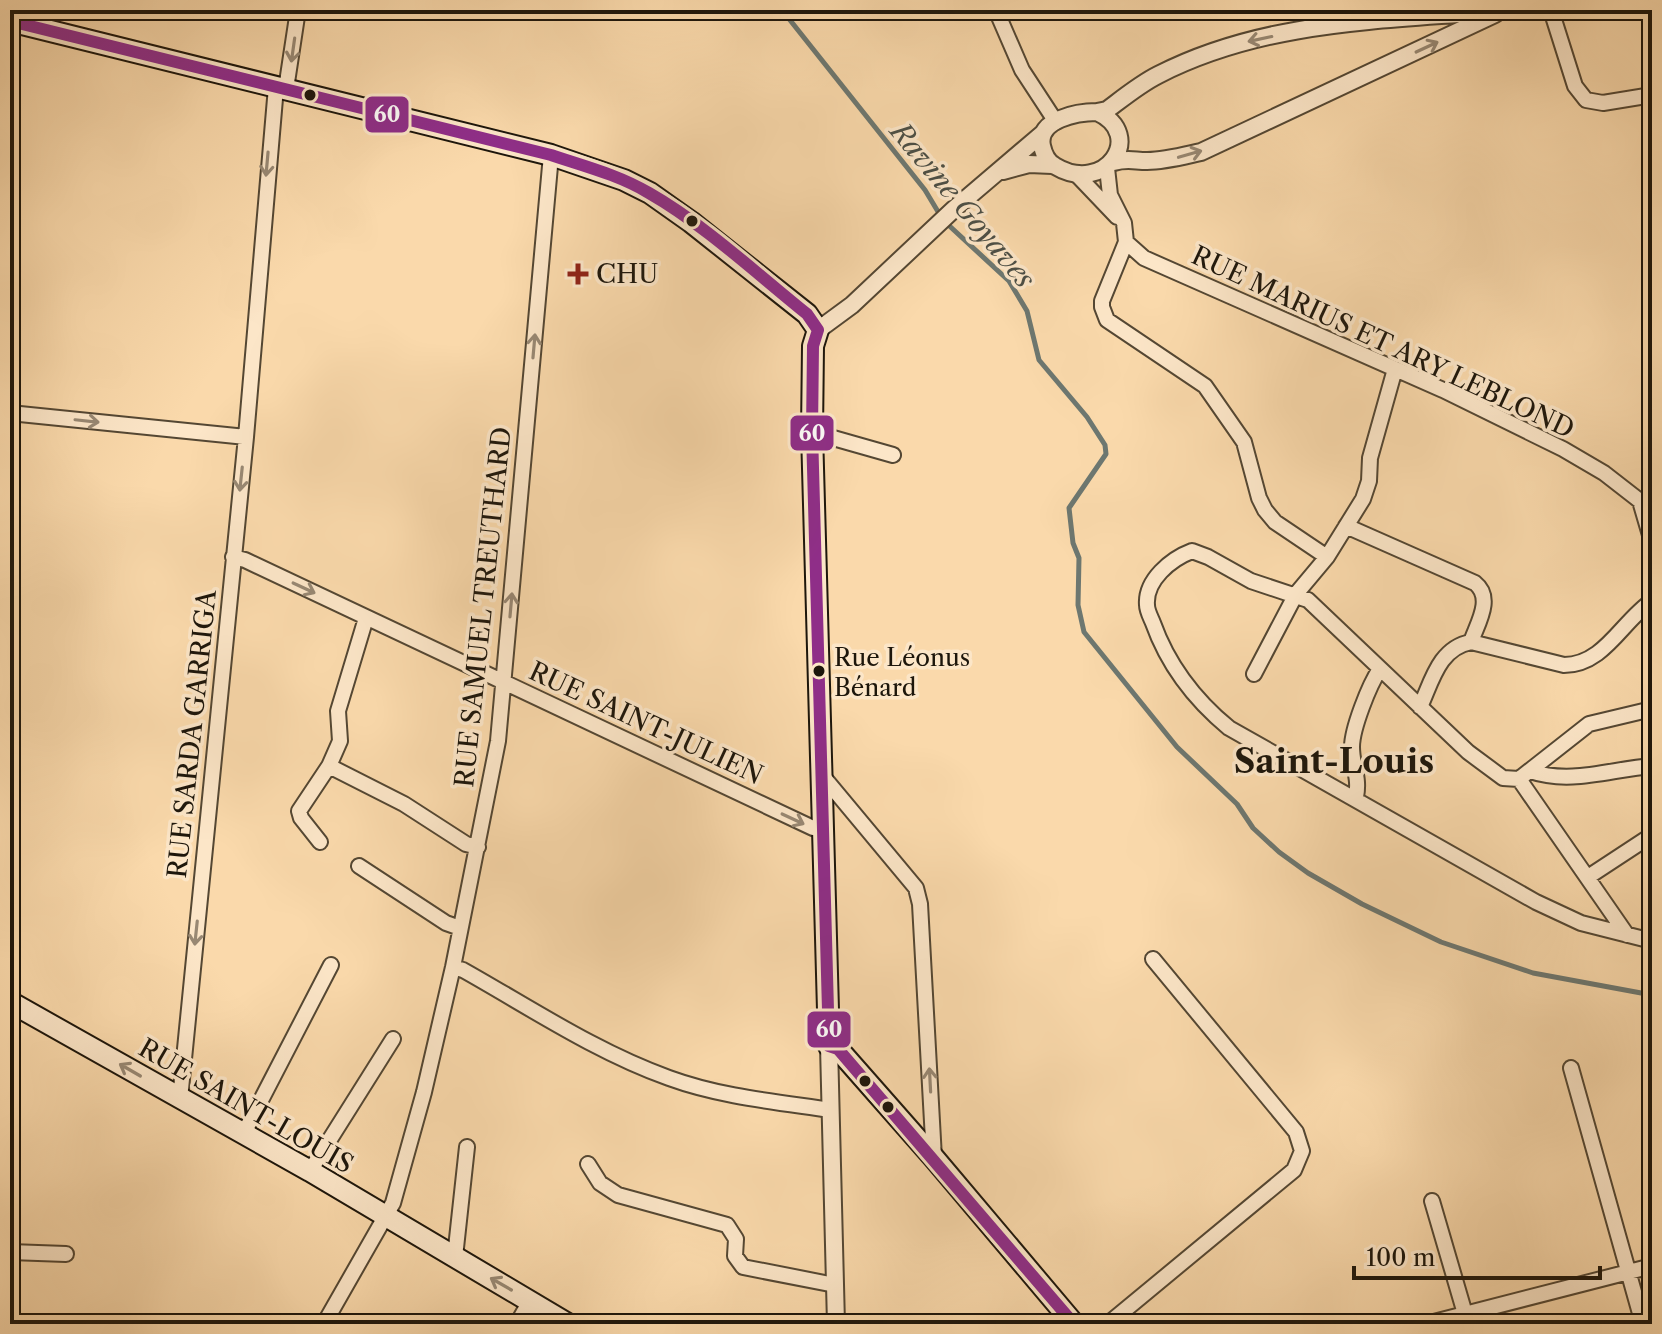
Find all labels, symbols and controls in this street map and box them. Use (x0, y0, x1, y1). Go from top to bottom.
one-way arrow (1248, 32, 1273, 47)
one-way arrow (285, 37, 300, 62)
one-way arrow (1414, 39, 1438, 54)
unlabelled marker (302, 87, 318, 103)
line badge: 60 (364, 95, 410, 134)
text: 60 (373, 101, 401, 128)
water label: Ravine Goyaves (882, 113, 1043, 296)
one-way arrow (1177, 146, 1203, 161)
one-way arrow (260, 150, 275, 177)
unlabelled marker (684, 213, 700, 229)
street label: RUE MARIUS ET ARY LEBLOND (1187, 239, 1579, 445)
place label: CHU (596, 258, 658, 290)
marker: CHU (567, 263, 589, 285)
one-way arrow (526, 333, 541, 360)
one-way arrow (74, 414, 100, 429)
line badge: 60 (789, 414, 835, 452)
text: 60 (798, 420, 826, 447)
street label: RUE SAMUEL TREUTHARD (448, 425, 518, 789)
one-way arrow (234, 465, 249, 492)
one-way arrow (292, 581, 316, 596)
street label: RUE SARDA GARRIGA (161, 588, 223, 880)
one-way arrow (503, 592, 518, 619)
place label: Rue Léonus Bénard (834, 643, 970, 702)
street label: RUE SAINT-JULIEN (524, 655, 768, 791)
marker: Rue Léonus Bénard (811, 663, 827, 679)
district label: Saint-Louis (1234, 740, 1434, 782)
one-way arrow (780, 812, 804, 827)
one-way arrow (188, 919, 203, 946)
line badge: 60 (806, 1010, 852, 1049)
text: 60 (815, 1016, 843, 1043)
street label: RUE SAINT-LOUIS (133, 1032, 359, 1180)
one-way arrow (119, 1062, 142, 1078)
one-way arrow (922, 1067, 937, 1094)
unlabelled marker (857, 1073, 873, 1089)
unlabelled marker (880, 1099, 896, 1115)
scale bar (1354, 1230, 1600, 1280)
text: 100 m (1366, 1243, 1435, 1272)
one-way arrow (490, 1276, 513, 1292)

